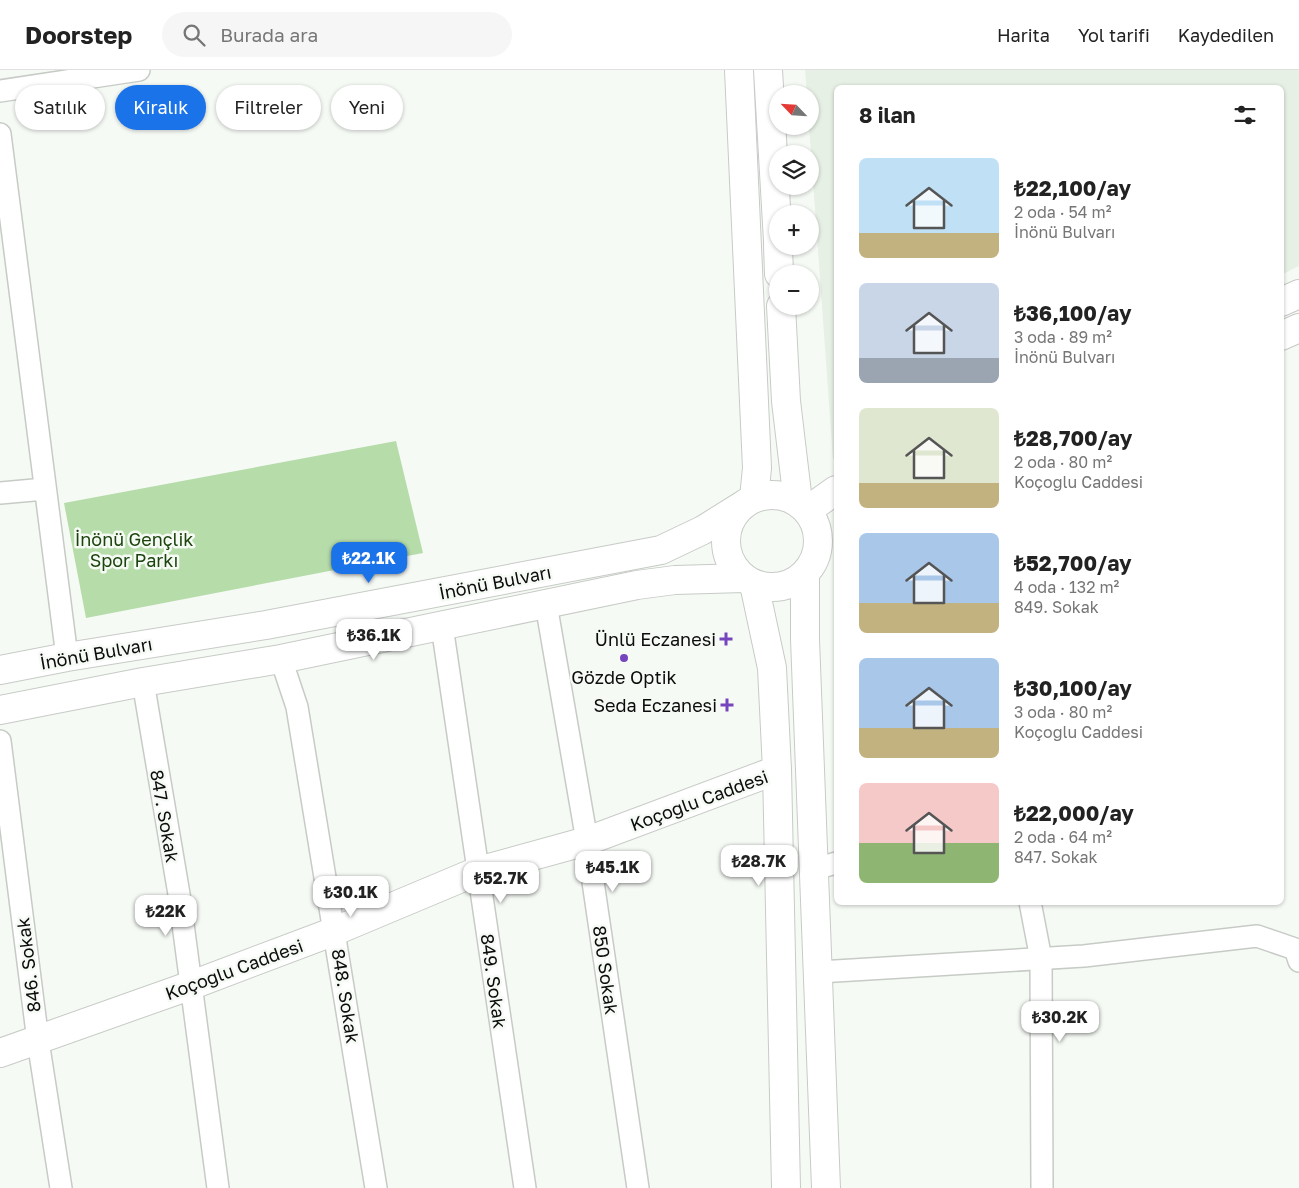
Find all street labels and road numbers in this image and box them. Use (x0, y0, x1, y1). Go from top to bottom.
street label: İnönü Bulvarı (437, 560, 553, 604)
street label: İnönü Bulvarı (38, 632, 154, 674)
street label: Koçoğlu Caddesi (627, 765, 771, 835)
street label: 847. Sokak (146, 768, 184, 864)
street label: 846. Sokak (11, 916, 45, 1014)
street label: 850 Sokak (589, 924, 623, 1016)
street label: 849. Sokak (476, 932, 512, 1030)
street label: Koçoğlu Caddesi (162, 934, 306, 1004)
street label: 848. Sokak (328, 947, 364, 1045)

